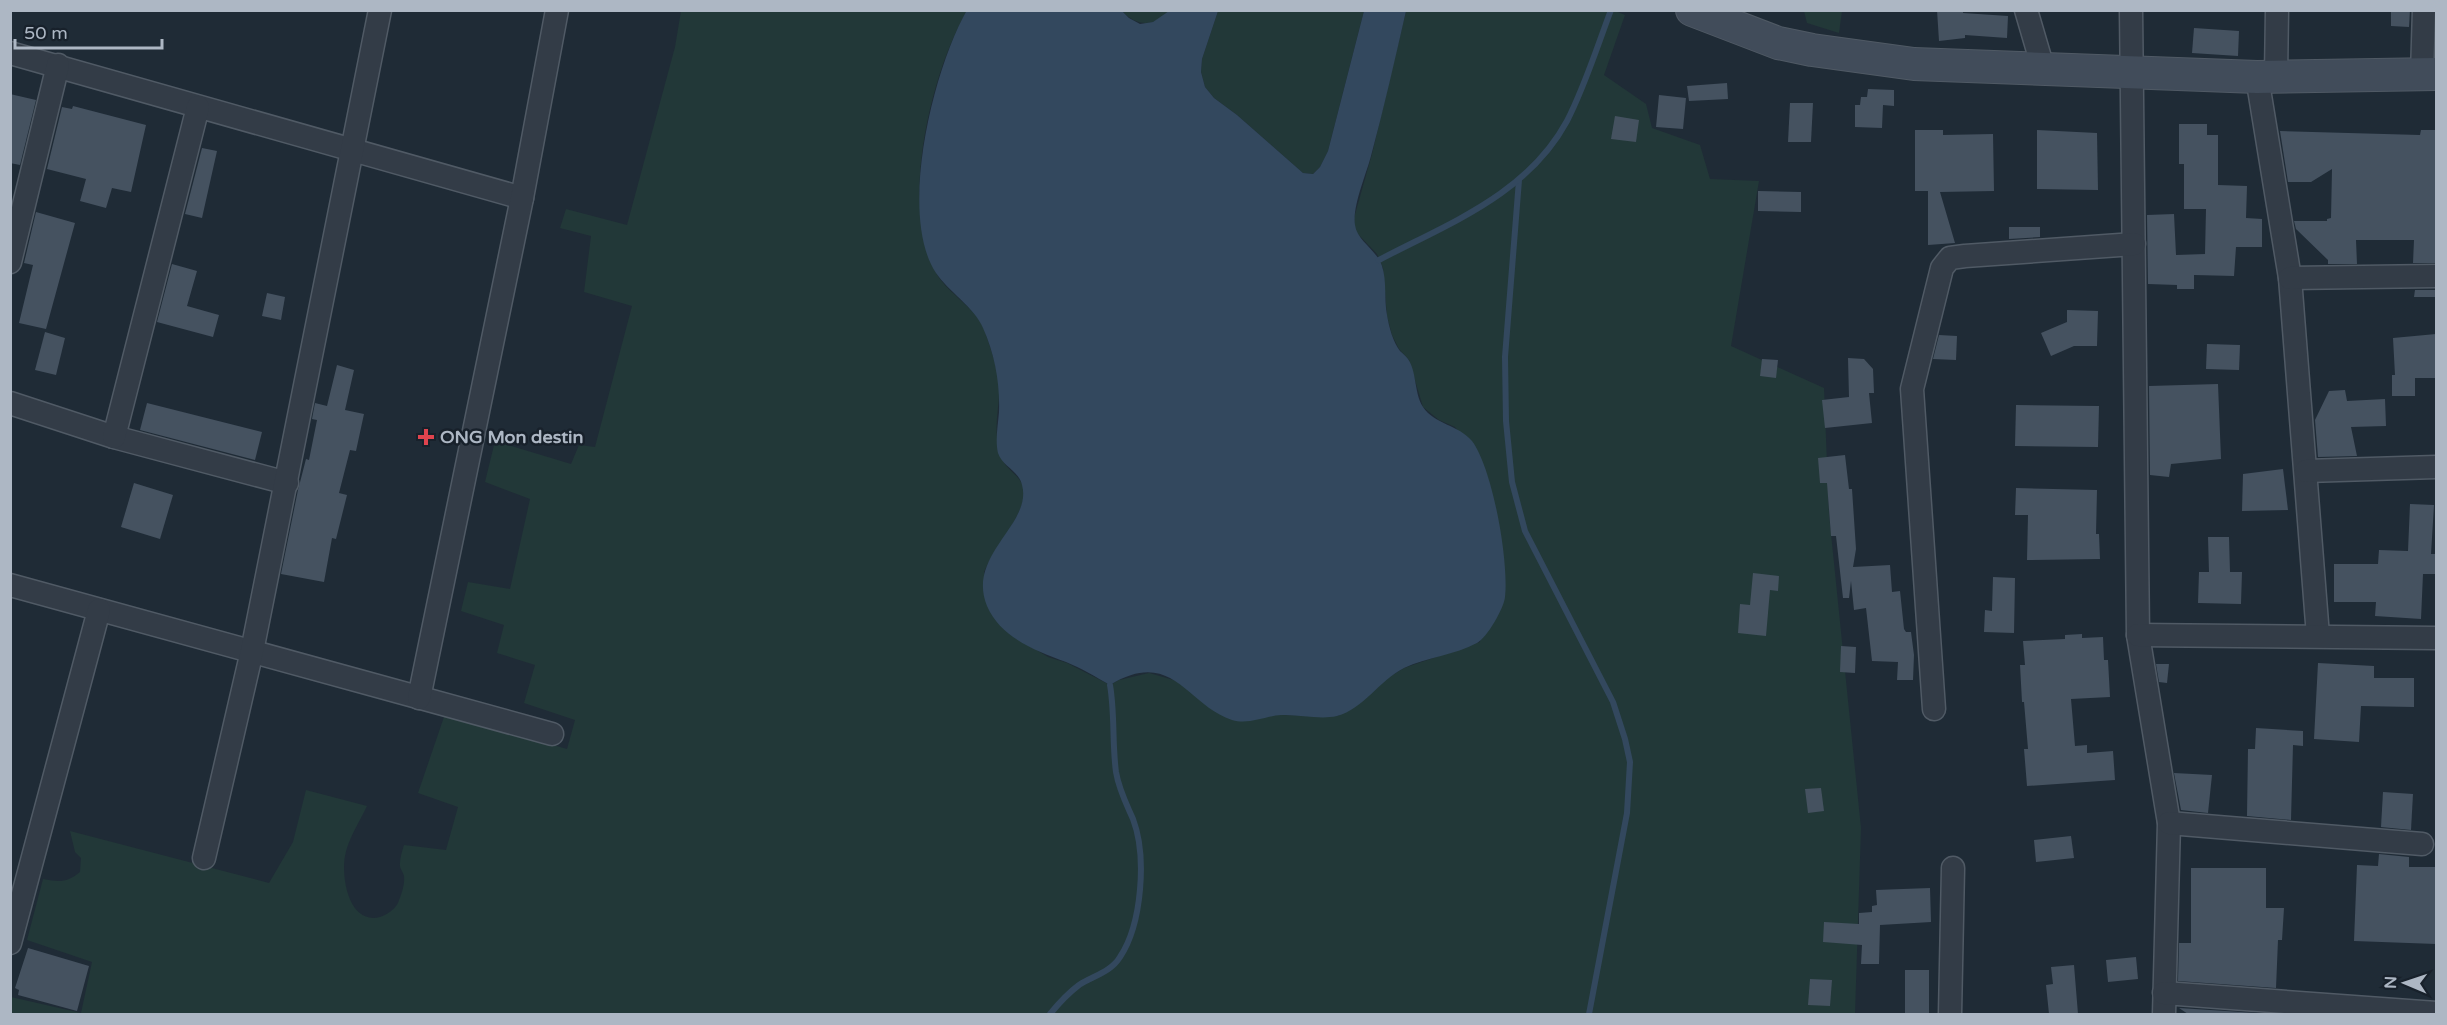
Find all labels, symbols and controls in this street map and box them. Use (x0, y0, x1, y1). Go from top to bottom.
scale bar (15, 12, 162, 50)
text: 50 m (24, 22, 68, 44)
place label: ONG Mon destin (440, 426, 584, 448)
marker: ONG Mon destin (417, 428, 435, 446)
north arrow (2375, 953, 2435, 1013)
text: N (2381, 976, 2401, 989)

